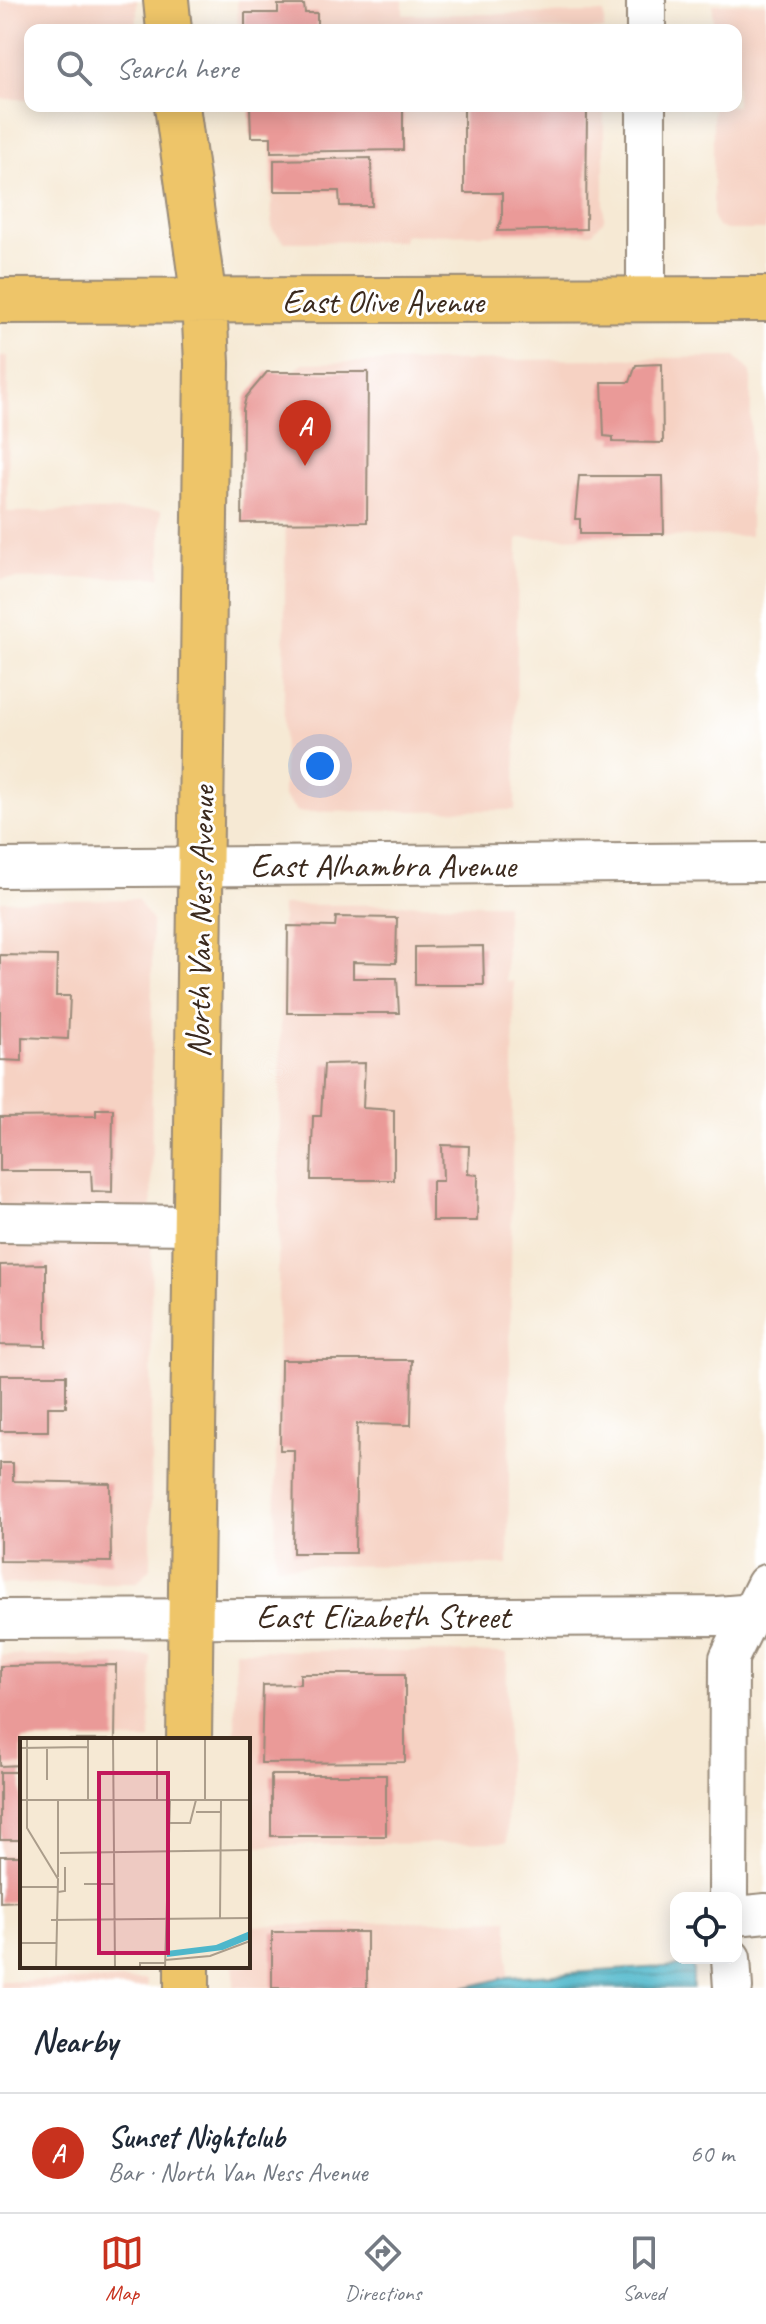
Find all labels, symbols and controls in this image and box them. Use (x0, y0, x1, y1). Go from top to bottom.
search box (24, 24, 742, 112)
icon: search (52, 46, 96, 90)
text: Search here (116, 49, 238, 87)
street label: East Olive Avenue (282, 280, 486, 323)
pin: A (279, 400, 331, 466)
your location (300, 746, 340, 786)
street label: North Van Ness Avenue (176, 784, 224, 1058)
street label: East Alhambra Avenue (250, 844, 518, 887)
street label: East Elizabeth Street (256, 1595, 513, 1638)
inset map (20, 1738, 250, 1968)
map controls (670, 1892, 742, 1964)
button: locate (670, 1892, 742, 1964)
text: Nearby (32, 2019, 118, 2062)
text: Sunset Nightclub (108, 2118, 285, 2156)
text: A (51, 2137, 65, 2170)
text: 60 m (690, 2137, 734, 2170)
text: Bar · North Van Ness Avenue (108, 2156, 368, 2189)
tab: Map (100, 2231, 144, 2307)
tab: Directions (345, 2231, 421, 2307)
tab: Saved (622, 2231, 666, 2307)

